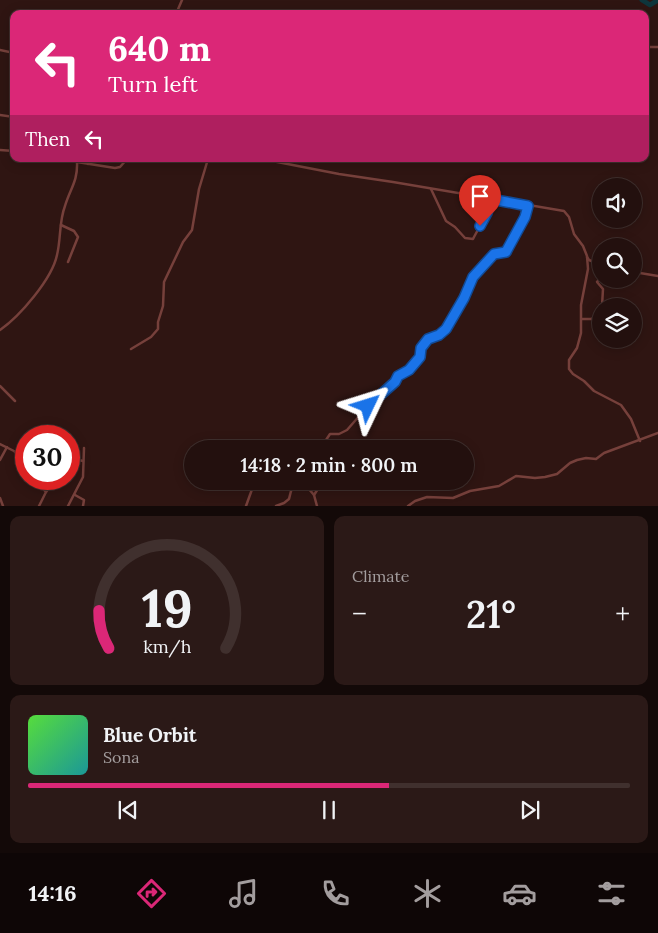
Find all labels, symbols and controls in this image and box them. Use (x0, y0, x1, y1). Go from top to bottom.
text: 640 m (108, 26, 211, 71)
icon: left (25, 30, 90, 95)
text: Turn left (108, 70, 198, 98)
icon: left (80, 125, 108, 153)
text: Then (25, 127, 70, 151)
pin (459, 175, 501, 226)
map controls (592, 178, 642, 348)
button: sound (592, 178, 642, 228)
icon: arrive (466, 182, 494, 210)
button: search (592, 238, 642, 288)
button: layers (592, 298, 642, 348)
position arrow (341, 379, 393, 431)
speed limit sign: 30 (15, 425, 80, 490)
text: 14:18 · 2 min · 800 m (240, 453, 418, 477)
text: Climate (352, 566, 409, 586)
text: 19 (141, 575, 193, 641)
text: 21° (466, 590, 516, 638)
text: − (352, 596, 367, 632)
text: + (615, 596, 630, 632)
text: km/h (143, 635, 191, 658)
text: Blue Orbit (103, 723, 197, 747)
text: Sona (103, 747, 139, 767)
icon: previous (114, 796, 142, 824)
icon: pause (315, 796, 343, 824)
icon: next (516, 796, 544, 824)
icon: directions (134, 876, 169, 911)
icon: music (226, 876, 261, 911)
icon: phone (318, 876, 353, 911)
icon: climate (410, 876, 445, 911)
icon: car (502, 876, 537, 911)
icon: filters (594, 876, 629, 911)
text: 14:16 (29, 879, 77, 907)

